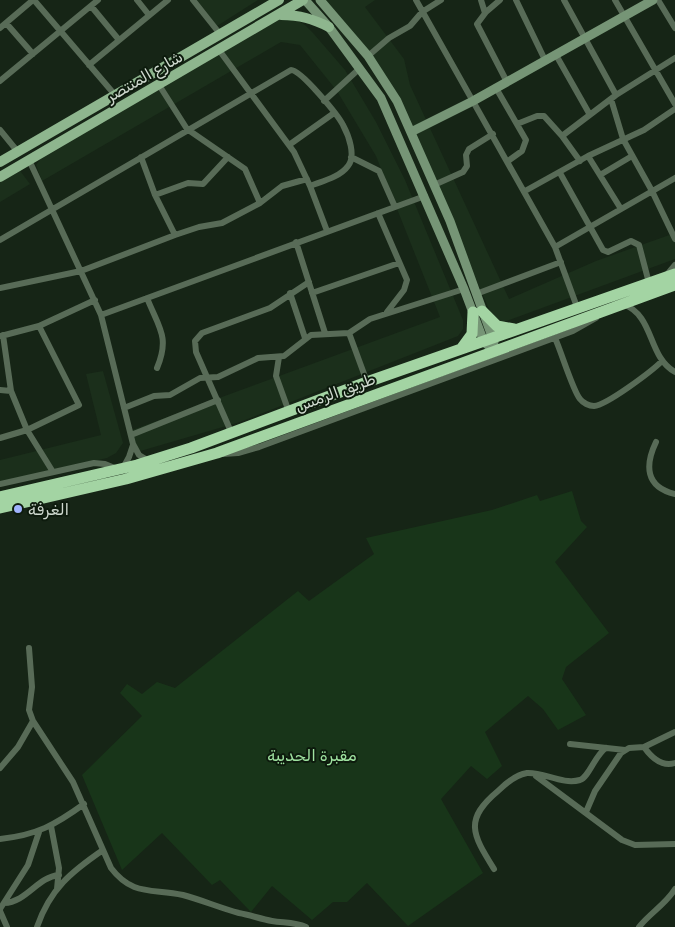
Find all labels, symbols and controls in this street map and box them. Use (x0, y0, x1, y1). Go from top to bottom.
street label: شارع المنتصر (102, 47, 187, 108)
street label: طريق الرمس (292, 369, 378, 417)
place label: الغرفة (28, 500, 69, 520)
marker: الغرفة (12, 503, 24, 515)
park label: مقبرة الحديبة (267, 746, 357, 766)

